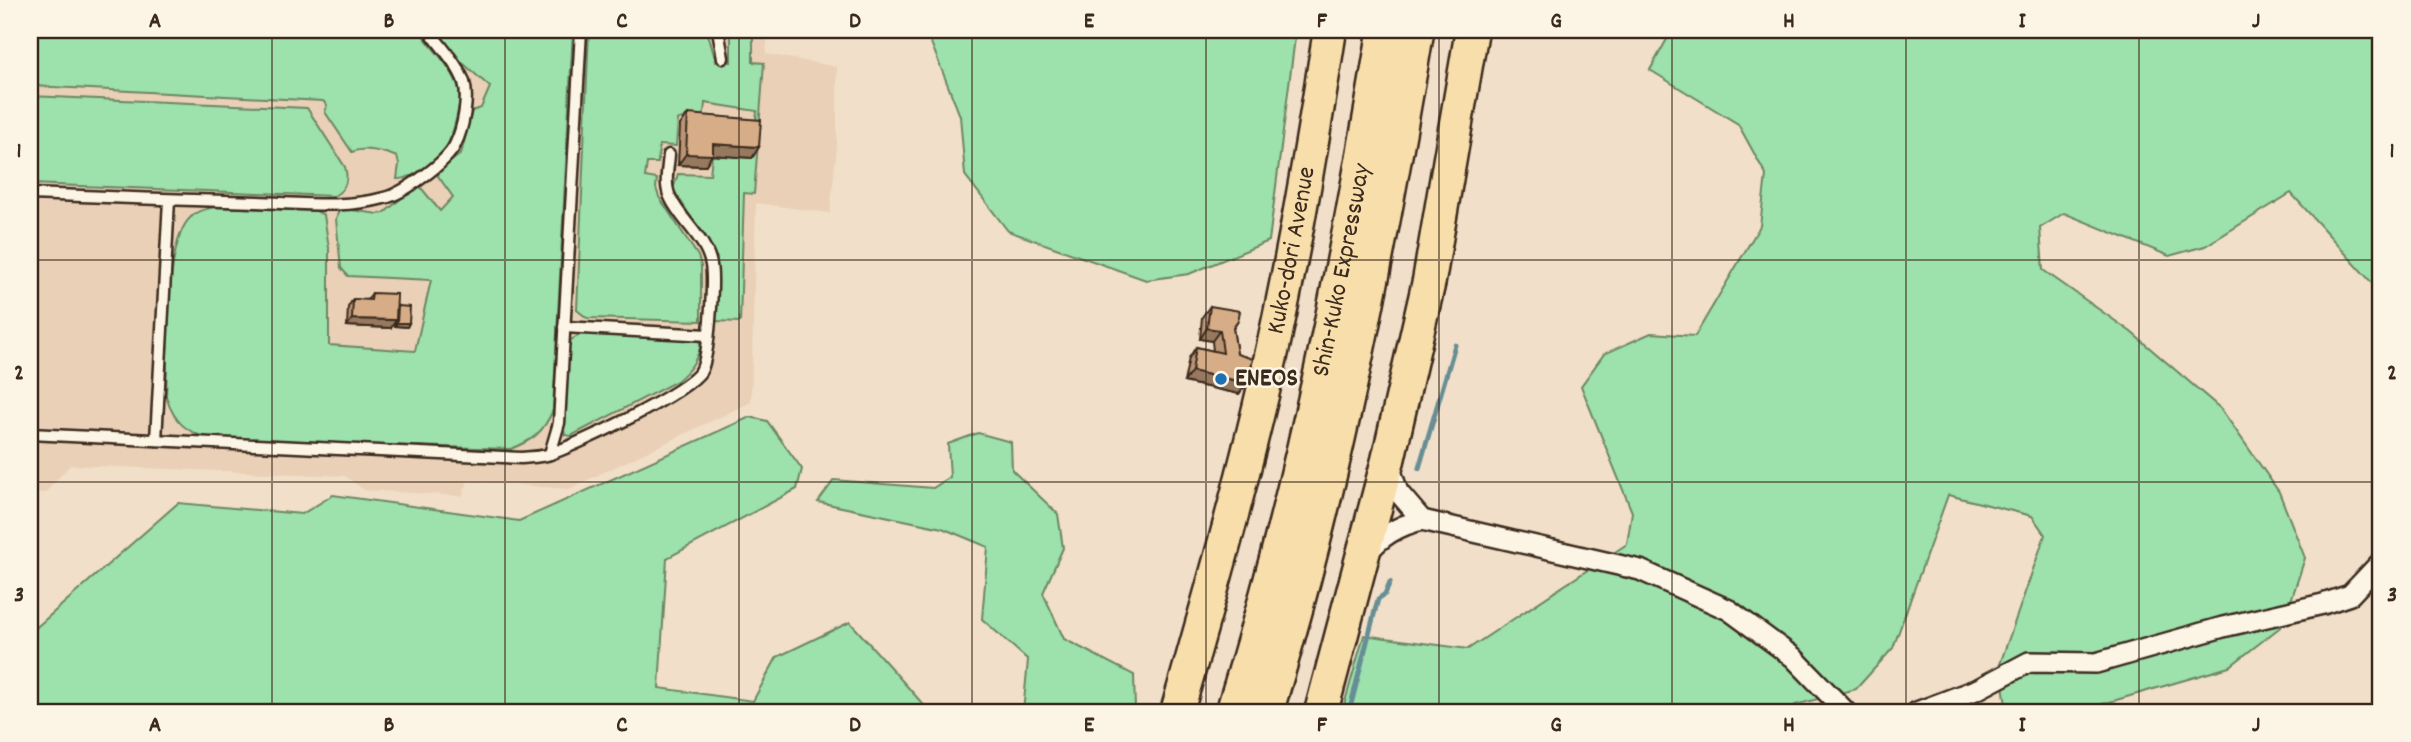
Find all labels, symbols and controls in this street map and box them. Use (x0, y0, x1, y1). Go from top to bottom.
text: A (149, 6, 161, 39)
text: B (384, 6, 395, 39)
text: C (616, 6, 628, 39)
text: D (849, 6, 861, 39)
text: E (1084, 6, 1095, 39)
text: F (1317, 6, 1328, 39)
text: G (1550, 6, 1562, 39)
text: H (1783, 6, 1795, 39)
text: I (2018, 6, 2026, 39)
text: J (2252, 6, 2260, 39)
text: 1 (16, 136, 22, 169)
text: 1 (2389, 136, 2395, 169)
street label: Shin-Kuko Expressway (1303, 160, 1381, 380)
street label: Kuko-dori Avenue (1258, 164, 1326, 337)
text: 2 (14, 358, 24, 391)
text: 2 (2387, 358, 2397, 391)
place label: ENEOS (1235, 361, 1298, 398)
marker: ENEOS (1213, 371, 1229, 387)
text: 3 (14, 580, 24, 613)
text: 3 (2387, 580, 2397, 613)
text: A (149, 710, 161, 742)
text: B (384, 710, 395, 742)
text: C (616, 710, 628, 742)
text: D (849, 710, 861, 742)
text: E (1084, 710, 1095, 742)
text: F (1317, 710, 1328, 742)
text: G (1550, 710, 1562, 742)
text: H (1783, 710, 1795, 742)
text: I (2018, 710, 2026, 742)
text: J (2252, 710, 2260, 742)

